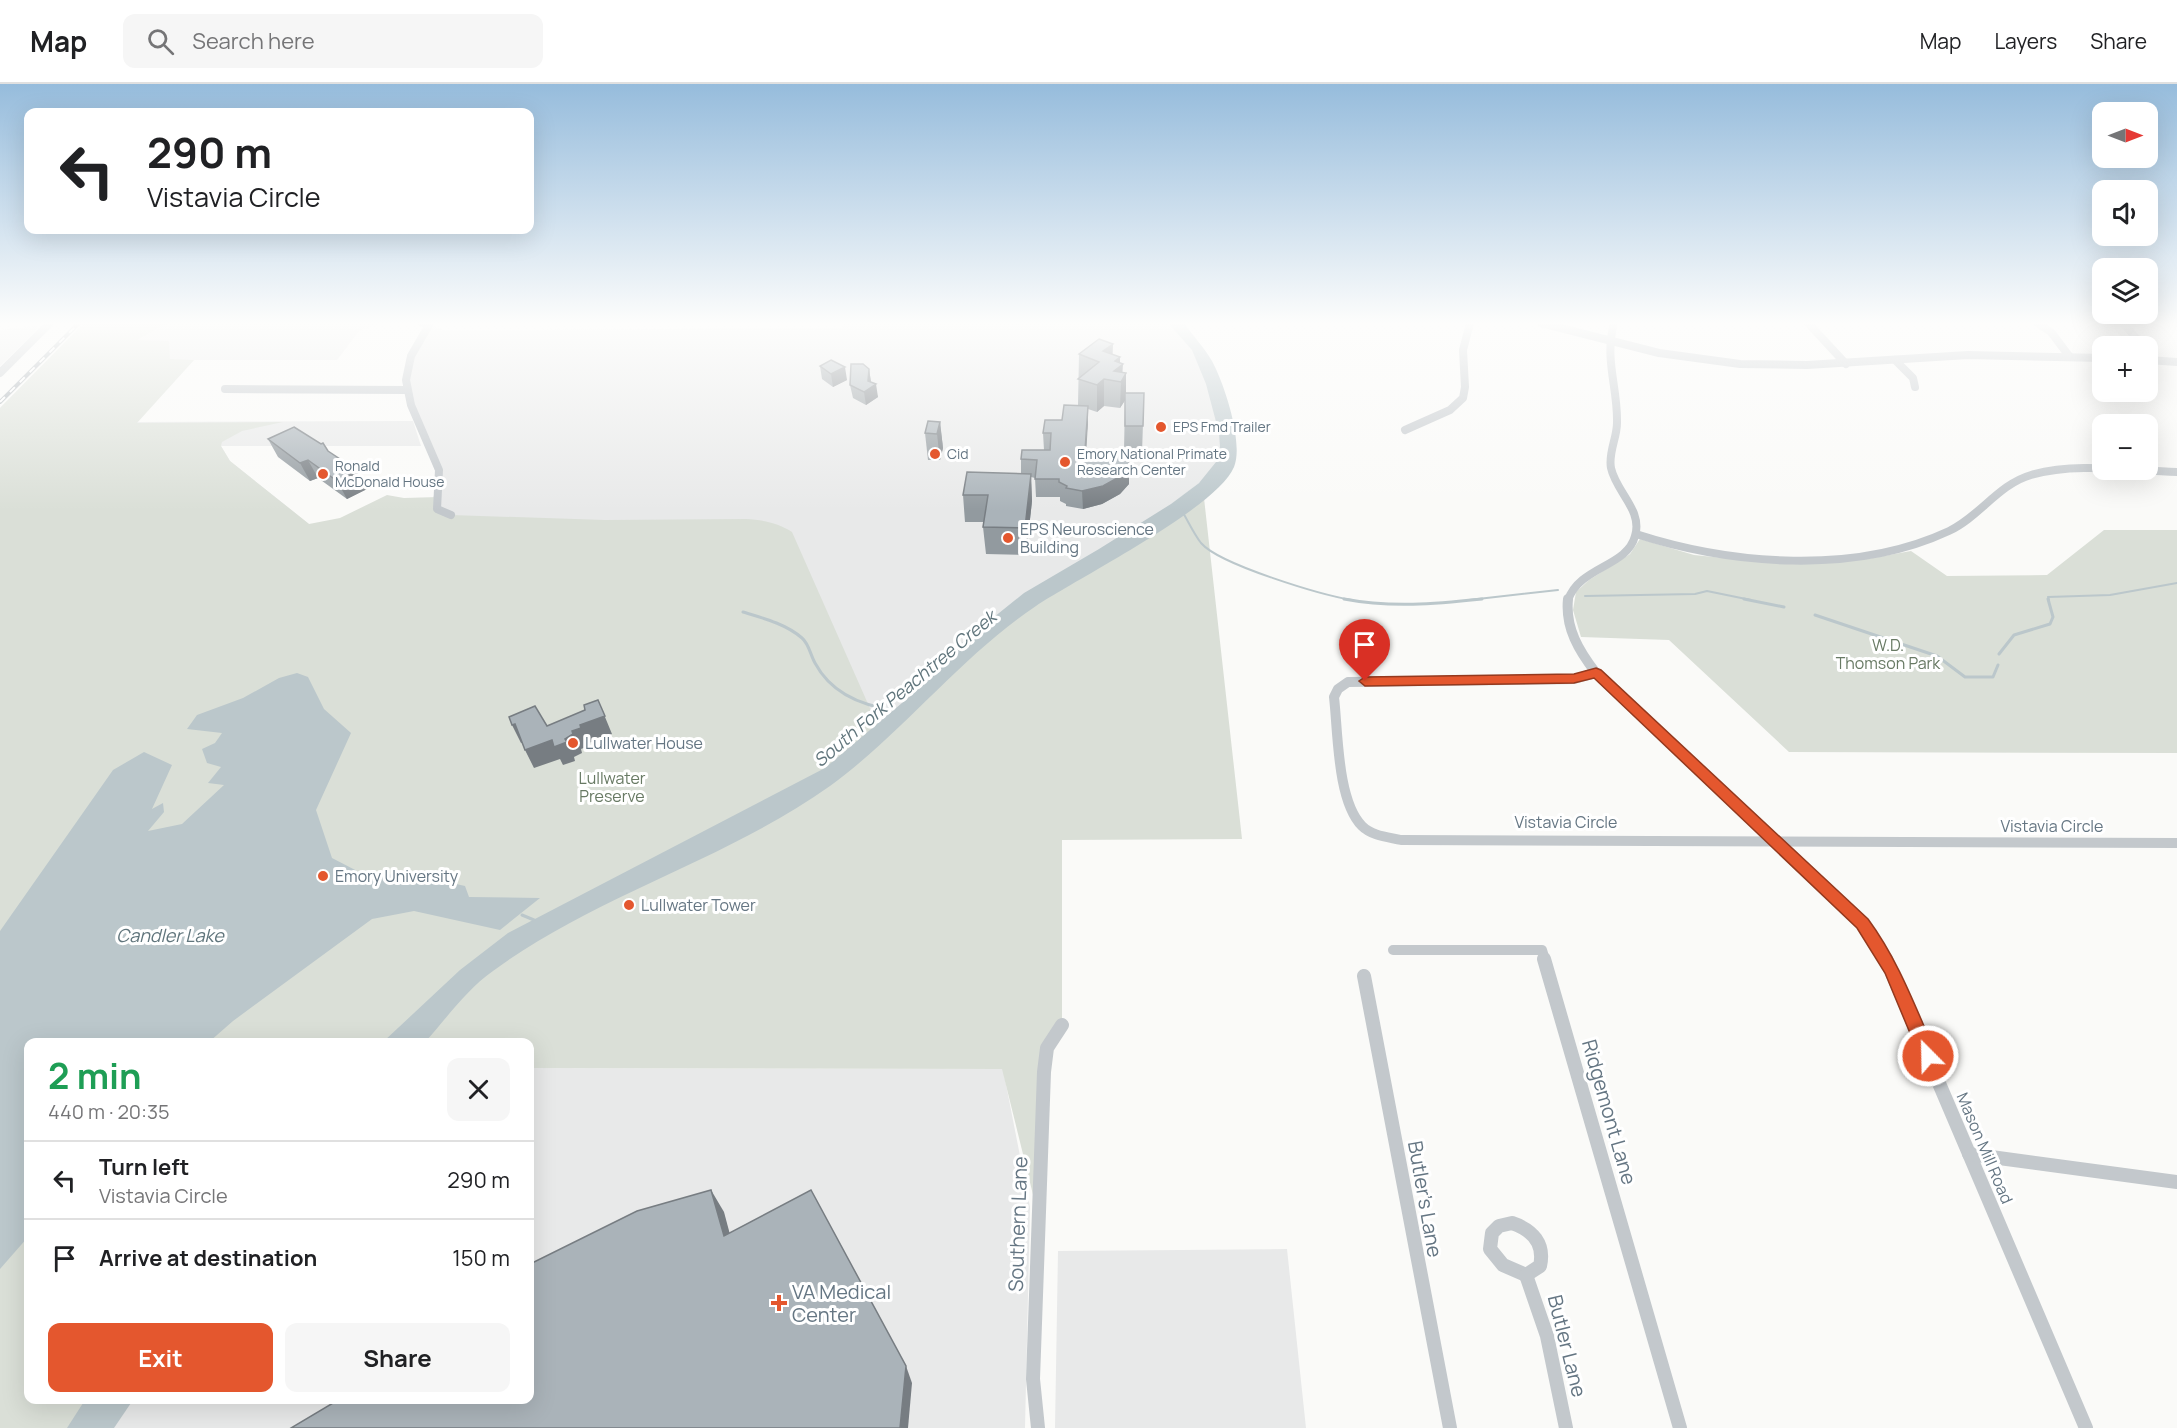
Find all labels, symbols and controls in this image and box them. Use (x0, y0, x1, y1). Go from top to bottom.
search box (123, 14, 543, 68)
text: Map (30, 22, 87, 60)
icon: search (144, 25, 177, 58)
text: Search here (192, 26, 315, 56)
text: Map (1920, 27, 1961, 55)
text: Layers (1994, 27, 2057, 55)
text: Share (2090, 27, 2147, 55)
north arrow (2092, 102, 2158, 168)
map controls (2092, 102, 2158, 480)
text: 290 m (147, 123, 272, 181)
icon: left (48, 132, 126, 210)
text: Vistavia Circle (147, 178, 321, 215)
button: sound (2092, 180, 2158, 246)
button: layers (2092, 258, 2158, 324)
button: + (2092, 336, 2158, 402)
button: − (2092, 414, 2158, 480)
place label: EPS Fmd Trailer (1173, 417, 1271, 436)
marker: EPS Fmd Trailer (1154, 420, 1168, 434)
place label: Cid (947, 444, 969, 463)
place label: Emory National Primate Research Center (1077, 444, 1227, 479)
marker: Cid (928, 447, 942, 461)
marker: Emory National Primate Research Center (1058, 455, 1072, 469)
place label: Ronald McDonald House (335, 456, 444, 491)
marker: Ronald McDonald House (316, 467, 330, 481)
place label: EPS Neuroscience Building (1020, 518, 1154, 558)
marker: EPS Neuroscience Building (1001, 531, 1015, 545)
water label: South Fork Peachtree Creek (808, 603, 1003, 772)
pin (1339, 619, 1390, 681)
icon: arrive (1348, 628, 1381, 661)
park label: W.D. Thomson Park (1836, 634, 1941, 674)
place label: Lullwater House (585, 732, 703, 754)
marker: Lullwater House (566, 736, 580, 750)
park label: Lullwater Preserve (578, 767, 646, 807)
street label: Vistavia Circle (1515, 811, 1617, 833)
street label: Vistavia Circle (2001, 815, 2103, 837)
place label: Emory University (335, 865, 459, 887)
marker: Emory University (316, 869, 330, 883)
place label: Lullwater Tower (641, 894, 756, 916)
marker: Lullwater Tower (622, 898, 636, 912)
water label: Candler Lake (116, 923, 225, 947)
position arrow (1896, 1024, 1960, 1088)
street label: Ridgemont Lane (1576, 1036, 1643, 1188)
text: 2 min (48, 1051, 142, 1100)
button: close (447, 1058, 510, 1121)
street label: Mason Mill Road (1952, 1089, 2018, 1207)
text: 440 m · 20:35 (48, 1098, 170, 1125)
street label: Butler's Lane (1402, 1139, 1449, 1259)
text: Turn left (99, 1152, 189, 1182)
street label: Southern Lane (1002, 1156, 1033, 1292)
icon: left (48, 1164, 81, 1197)
text: 290 m (447, 1165, 510, 1195)
text: Vistavia Circle (99, 1182, 228, 1209)
icon: arrive (48, 1242, 81, 1275)
text: Arrive at destination (99, 1243, 317, 1273)
text: 150 m (452, 1243, 510, 1273)
place label: VA Medical Center (792, 1278, 891, 1328)
street label: Butler Lane (1542, 1292, 1593, 1400)
marker: VA Medical Center (770, 1294, 788, 1312)
button: Exit (48, 1323, 273, 1392)
button: Share (285, 1323, 510, 1392)

